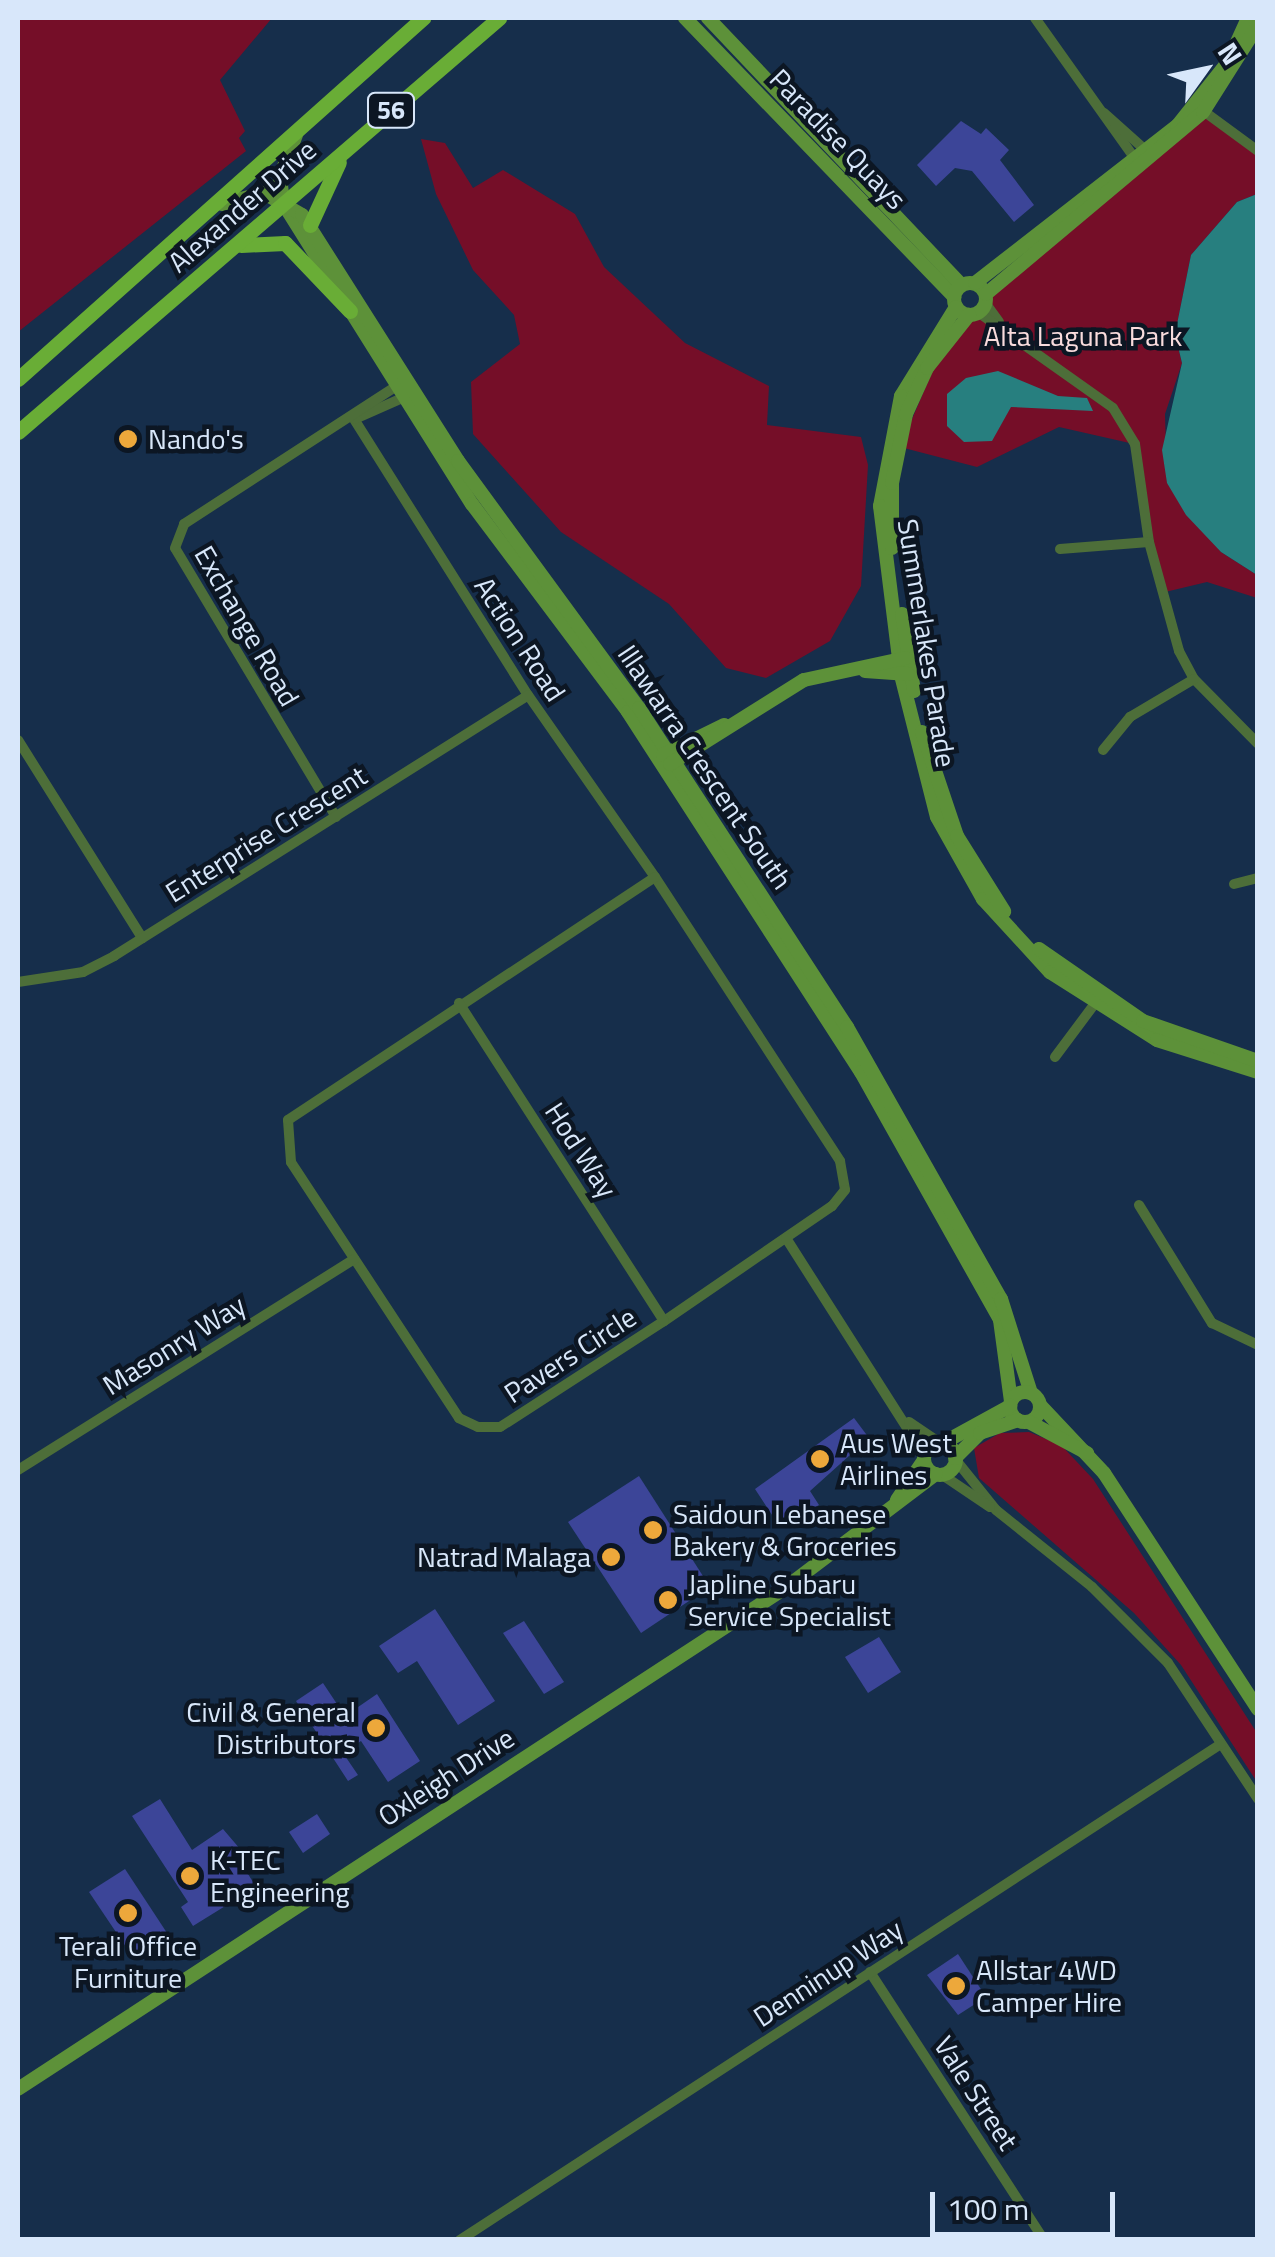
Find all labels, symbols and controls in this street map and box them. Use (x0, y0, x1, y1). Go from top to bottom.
north arrow (1155, 20, 1255, 120)
text: N (1207, 34, 1254, 73)
street label: Paradise Quays (763, 62, 913, 216)
road number: 56 (366, 90, 416, 130)
street label: Alexander Drive (161, 133, 323, 279)
park label: Alta Laguna Park (984, 319, 1182, 353)
place label: Nando's (148, 422, 244, 456)
marker: Nando's (117, 428, 139, 450)
street label: Summerlakes Parade (891, 517, 963, 769)
street label: Exchange Road (188, 540, 306, 712)
street label: Action Road (467, 571, 573, 707)
street label: Illawarra Crescent South (611, 639, 799, 895)
street label: Enterprise Crescent (159, 759, 373, 909)
street label: Hod Way (538, 1096, 624, 1204)
street label: Masonry Way (97, 1288, 251, 1402)
street label: Pavers Circle (498, 1300, 642, 1410)
place label: Aus West Airlines (840, 1426, 952, 1492)
marker: Aus West Airlines (809, 1448, 831, 1470)
place label: Saidoun Lebanese Bakery & Groceries (673, 1497, 897, 1563)
marker: Saidoun Lebanese Bakery & Groceries (642, 1519, 664, 1541)
place label: Natrad Malaga (417, 1540, 591, 1574)
marker: Natrad Malaga (600, 1546, 622, 1568)
place label: Japline Subaru Service Specialist (688, 1567, 891, 1633)
marker: Japline Subaru Service Specialist (657, 1589, 679, 1611)
place label: Civil & General Distributors (186, 1695, 356, 1761)
marker: Civil & General Distributors (365, 1717, 387, 1739)
street label: Oxleigh Drive (372, 1721, 520, 1833)
place label: K-TEC Engineering (210, 1843, 350, 1909)
marker: K-TEC Engineering (179, 1865, 201, 1887)
marker: Terali Office Furniture (117, 1902, 139, 1924)
street label: Denninup Way (747, 1912, 909, 2034)
place label: Terali Office Furniture (59, 1929, 197, 1995)
place label: Allstar 4WD Camper Hire (976, 1953, 1122, 2019)
marker: Allstar 4WD Camper Hire (945, 1975, 967, 1997)
street label: Vale Street (927, 2030, 1025, 2156)
scale bar (935, 2172, 1120, 2234)
text: 100 m (947, 2186, 1029, 2232)

